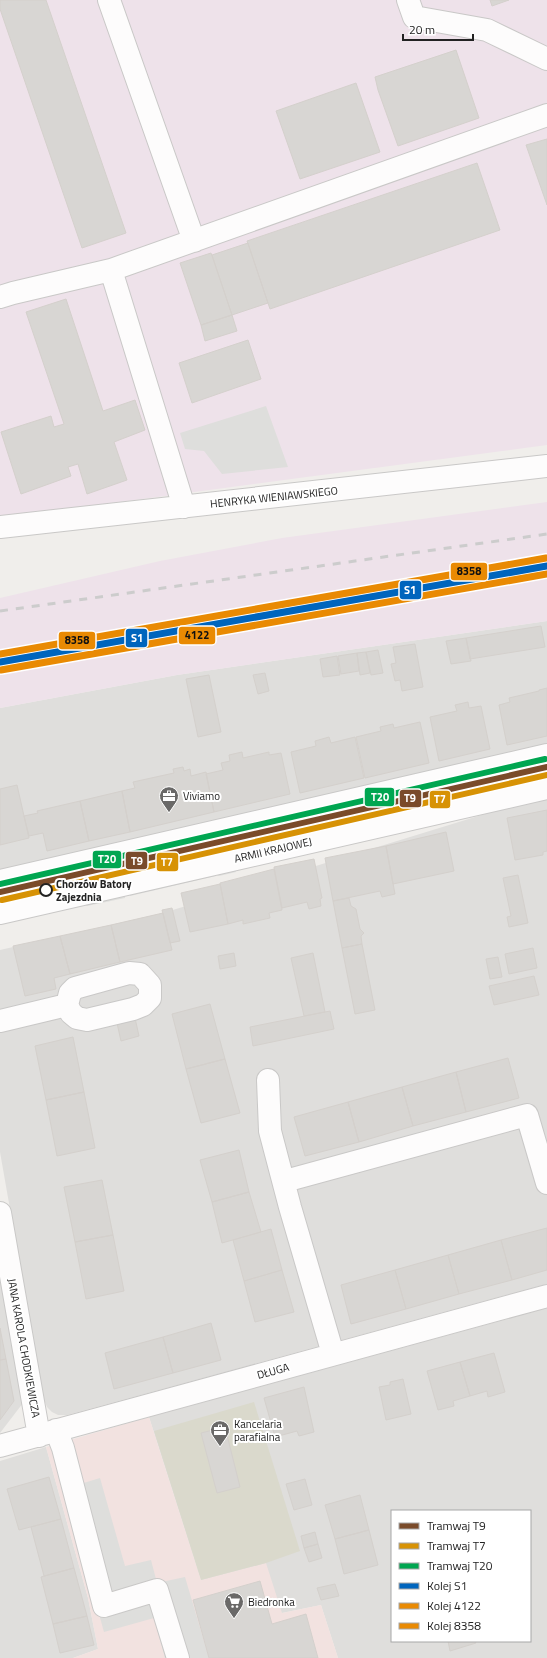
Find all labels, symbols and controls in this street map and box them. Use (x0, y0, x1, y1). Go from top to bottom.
scale bar (403, 16, 473, 42)
text: 20 m (409, 20, 435, 39)
street label: HENRYKA WIENIAWSKIEGO (209, 482, 339, 512)
line badge: 8358 (450, 562, 488, 581)
text: 8358 (457, 563, 481, 579)
line badge: S1 (399, 580, 422, 600)
text: S1 (404, 582, 416, 598)
line badge: 4122 (178, 626, 216, 645)
text: 4122 (185, 627, 209, 643)
line badge: S1 (125, 628, 148, 648)
text: S1 (131, 630, 143, 646)
line badge: 8358 (58, 631, 96, 650)
text: 8358 (65, 632, 89, 648)
office icon: Viviamo (158, 785, 180, 813)
line badge: T20 (364, 787, 395, 807)
place label: Viviamo (183, 788, 220, 804)
text: T20 (371, 789, 389, 805)
line badge: T9 (399, 789, 422, 808)
text: T9 (404, 790, 416, 806)
line badge: T7 (429, 790, 451, 809)
text: T7 (434, 791, 446, 807)
street label: ARMII KRAJOWEJ (233, 833, 313, 867)
line badge: T20 (92, 850, 122, 869)
text: T20 (98, 851, 116, 867)
line badge: T9 (125, 851, 148, 870)
line badge: T7 (156, 852, 179, 872)
text: T9 (131, 853, 143, 869)
text: T7 (161, 854, 173, 870)
place label: Chorzów Batory Zajezdnia (56, 876, 132, 905)
marker: Chorzów Batory Zajezdnia (39, 883, 53, 897)
street label: JANA KAROLA CHODKIEWICZA (4, 1277, 44, 1419)
street label: DŁUGA (255, 1359, 291, 1383)
place label: Kancelaria parafialna (234, 1416, 282, 1445)
office icon: Kancelaria parafialna (209, 1419, 231, 1447)
legend (391, 1510, 531, 1642)
text: Tramwaj T9 (427, 1516, 486, 1535)
text: Tramwaj T7 (427, 1536, 486, 1555)
text: Tramwaj T20 (427, 1556, 493, 1575)
text: Kolej S1 (427, 1576, 467, 1595)
supermarket icon: Biedronka (223, 1591, 245, 1619)
place label: Biedronka (248, 1594, 295, 1610)
text: Kolej 4122 (427, 1596, 481, 1615)
text: Kolej 8358 (427, 1616, 481, 1635)

